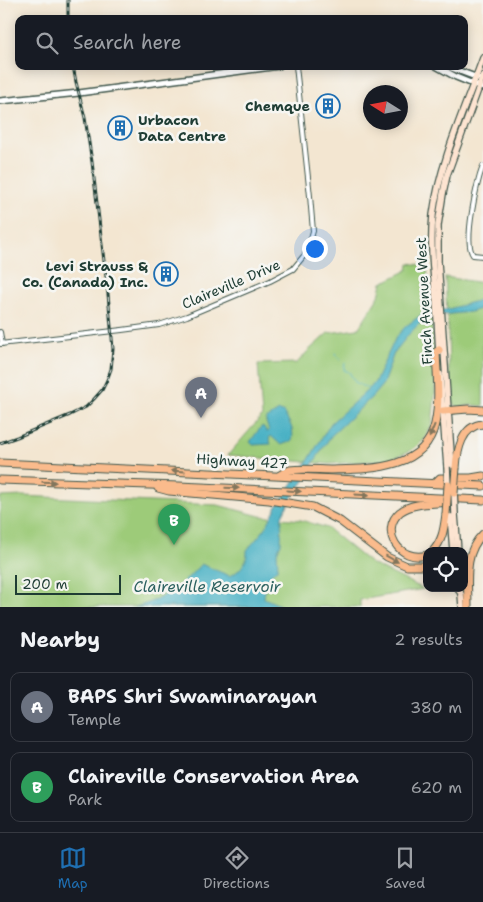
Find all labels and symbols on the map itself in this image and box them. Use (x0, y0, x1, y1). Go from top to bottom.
north arrow (363, 85, 408, 130)
building icon: Chemque (315, 93, 341, 119)
place label: Chemque (245, 97, 310, 115)
place label: Urbacon Data Centre (138, 111, 226, 145)
building icon: Urbacon Data Centre (107, 115, 133, 141)
your location (302, 236, 328, 262)
street label: Finch Avenue West (412, 237, 436, 365)
street label: Claireville Drive (179, 255, 283, 313)
place label: Levi Strauss & Co. (Canada) Inc. (22, 257, 148, 291)
building icon: Levi Strauss & Co. (Canada) Inc. (153, 261, 179, 287)
pin: A (185, 377, 217, 418)
one-way arrow (428, 424, 436, 439)
street label: Highway 427 (196, 450, 288, 472)
one-way arrow (170, 466, 186, 474)
one-way arrow (41, 478, 57, 486)
one-way arrow (224, 485, 240, 493)
one-way arrow (286, 488, 302, 496)
one-way arrow (355, 491, 371, 499)
pin: B (158, 504, 190, 545)
one-way arrow (385, 555, 399, 563)
scale bar (15, 572, 121, 595)
water label: Claireville Reservoir (133, 577, 281, 597)

